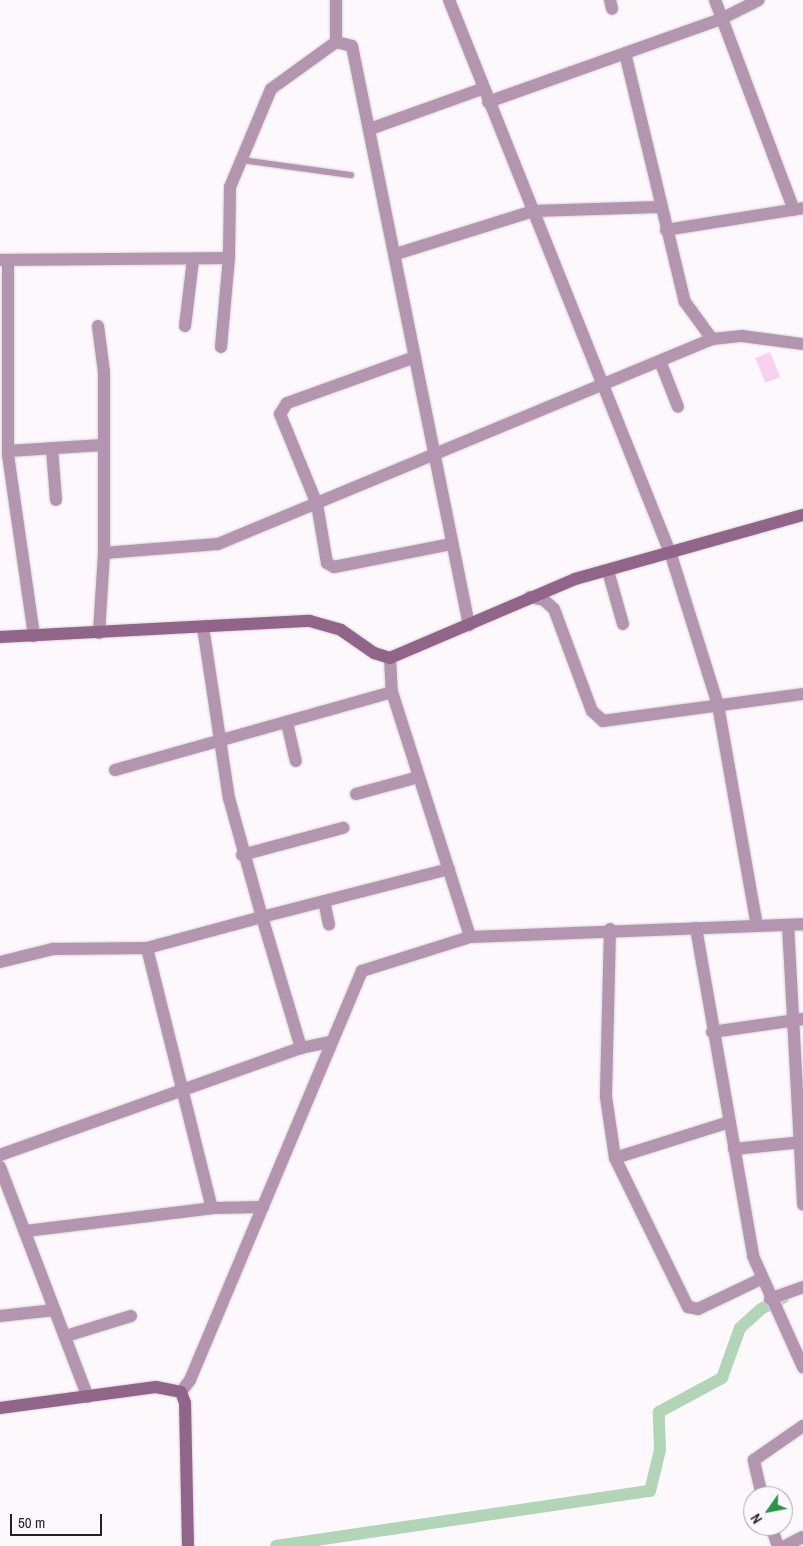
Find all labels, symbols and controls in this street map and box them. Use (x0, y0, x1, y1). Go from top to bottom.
north arrow (743, 1486, 793, 1536)
scale bar (12, 1504, 105, 1536)
text: N (746, 1510, 766, 1527)
text: 50 m (18, 1512, 45, 1533)

